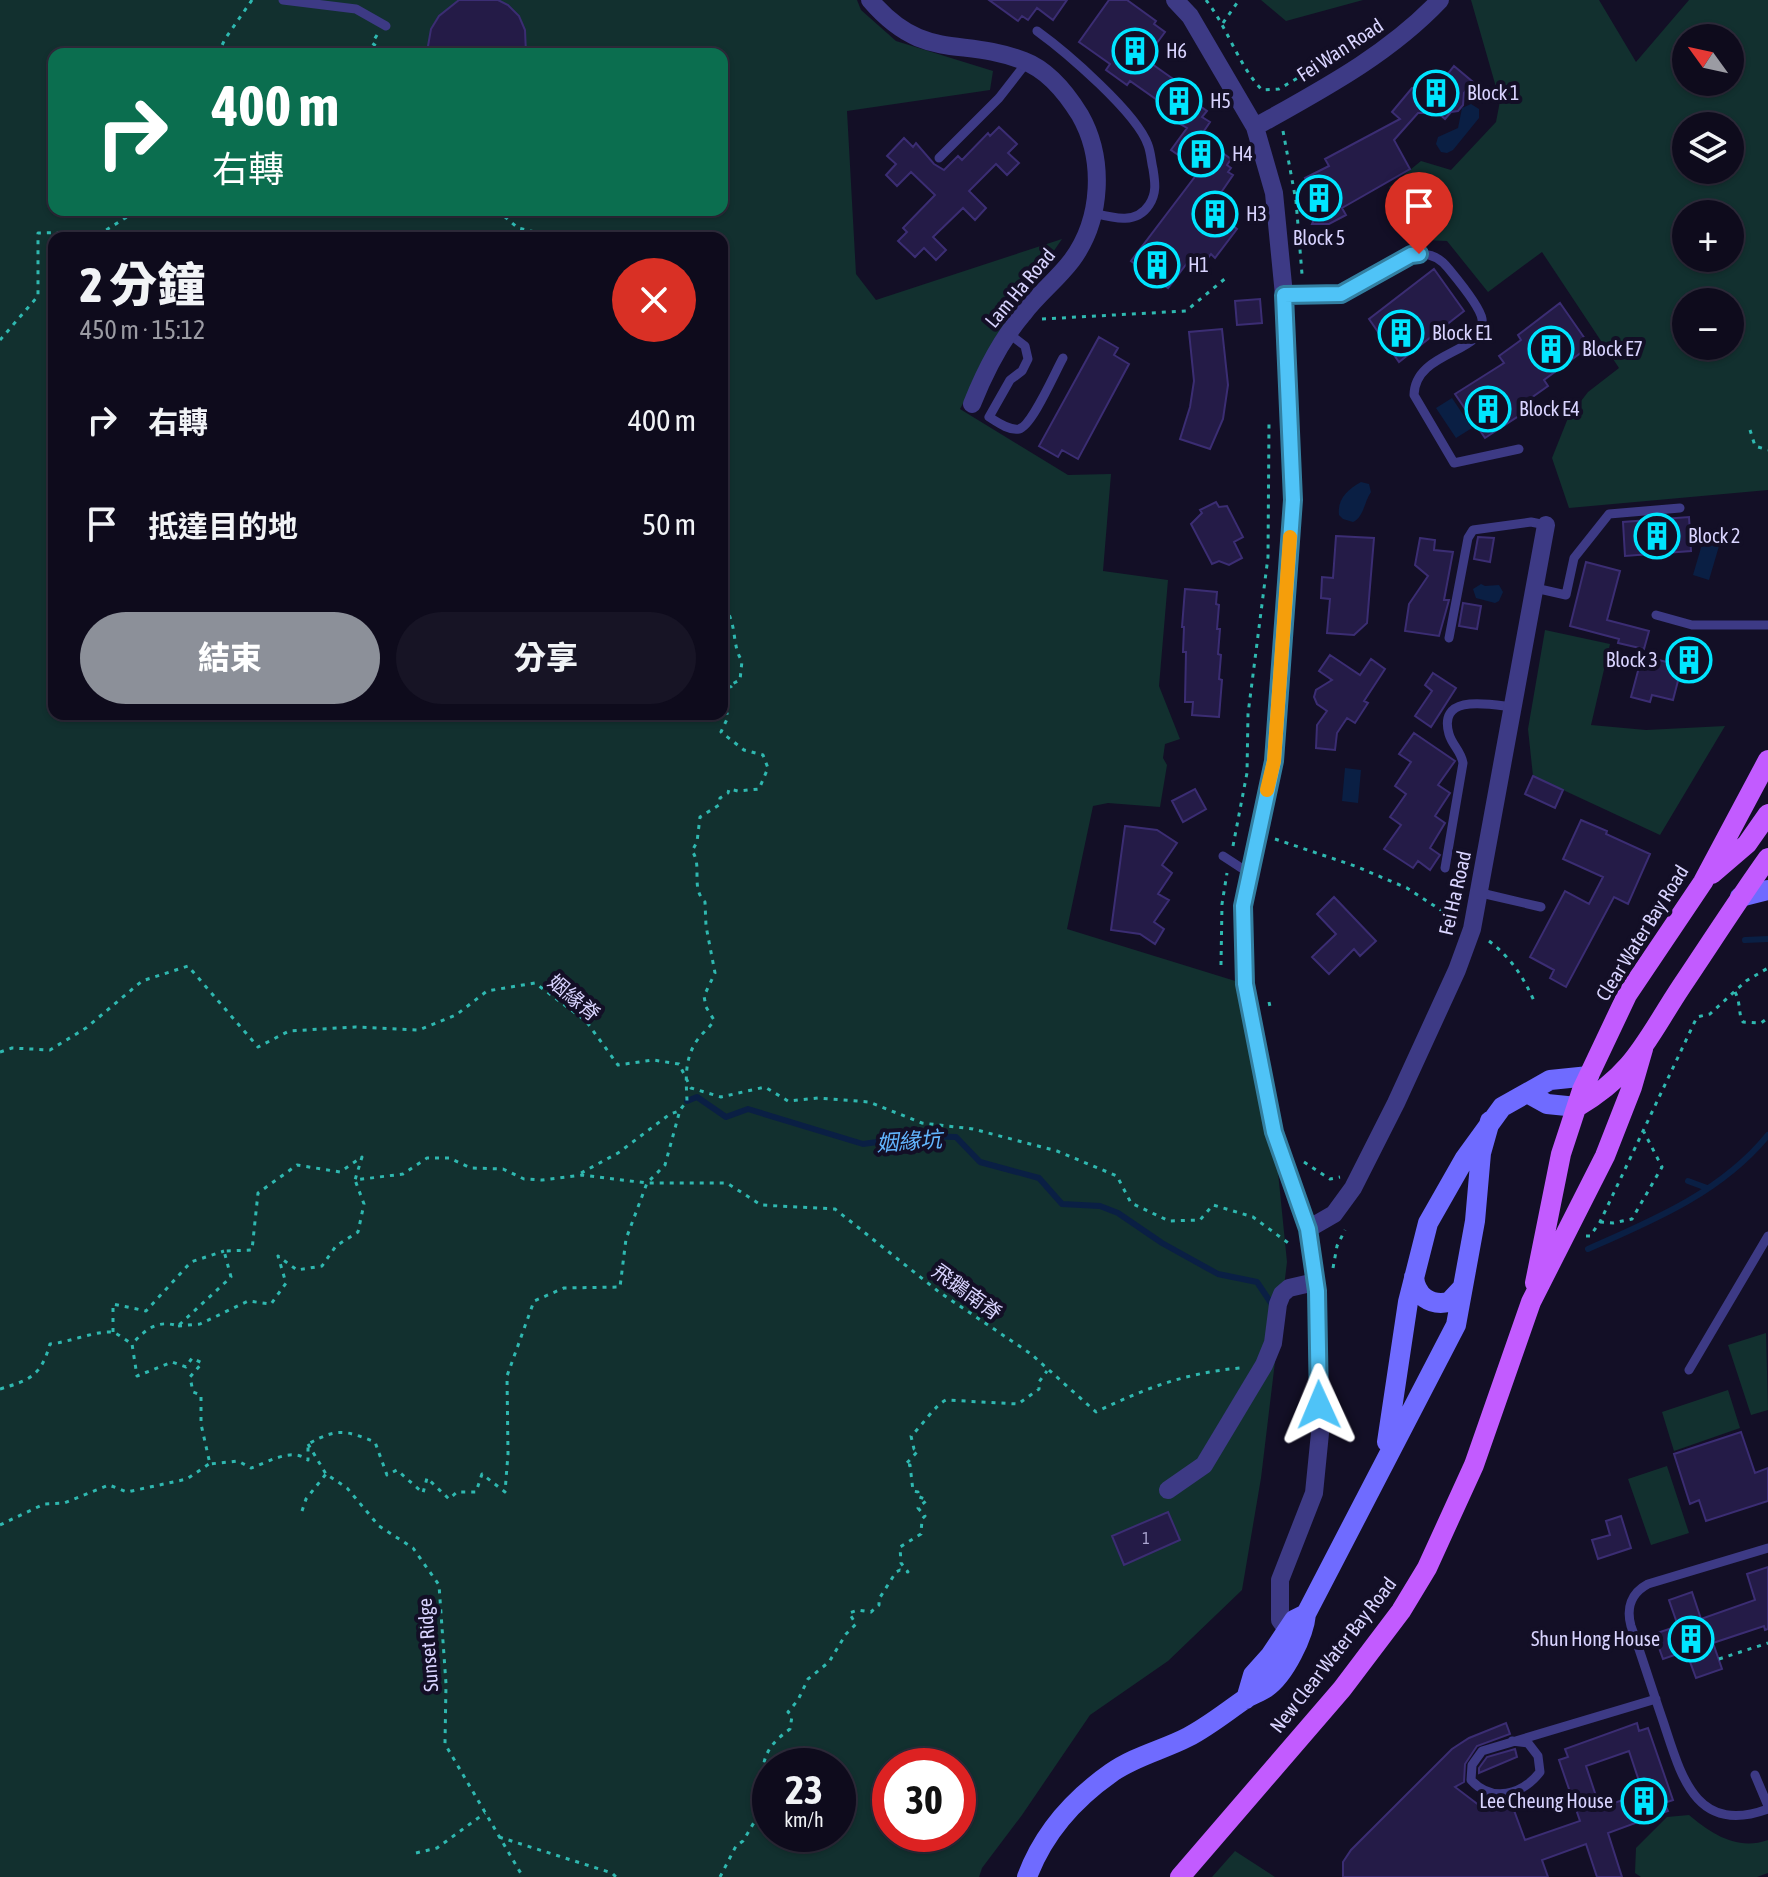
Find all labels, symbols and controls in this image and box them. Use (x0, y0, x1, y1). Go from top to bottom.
street label: Fei Wan Road (1292, 13, 1387, 86)
north arrow (1672, 24, 1744, 96)
map controls (1672, 24, 1744, 360)
building icon: H6 (1111, 27, 1159, 75)
place label: H6 (1166, 39, 1187, 62)
building icon: Block 1 (1412, 69, 1460, 117)
text: 400 m (212, 74, 339, 138)
building icon: H5 (1155, 77, 1203, 125)
icon: right (80, 80, 184, 184)
place label: Block 1 (1467, 81, 1519, 104)
place label: H5 (1210, 89, 1231, 112)
button: layers (1672, 112, 1744, 184)
building icon: H4 (1177, 130, 1225, 178)
place label: H4 (1232, 142, 1253, 165)
text: 右轉 (212, 148, 284, 190)
pin (1385, 172, 1453, 254)
building icon: Block 5 (1295, 174, 1343, 222)
icon: arrive (1397, 184, 1441, 228)
building icon: H3 (1191, 190, 1239, 238)
button: + (1672, 200, 1744, 272)
place label: H3 (1246, 202, 1267, 225)
place label: Block 5 (1293, 226, 1345, 249)
building icon: H1 (1133, 241, 1181, 289)
street label: Lam Ha Road (980, 244, 1059, 332)
place label: H1 (1188, 253, 1209, 276)
text: 2 分鐘 (80, 257, 205, 312)
button: close (612, 258, 696, 342)
button: − (1672, 288, 1744, 360)
building icon: Block E1 (1377, 309, 1425, 357)
text: 450 m · 15:12 (80, 315, 205, 345)
place label: Block E1 (1432, 321, 1493, 344)
building icon: Block E7 (1527, 325, 1575, 373)
place label: Block E7 (1582, 337, 1643, 360)
building icon: Block E4 (1464, 385, 1512, 433)
place label: Block E4 (1519, 397, 1580, 420)
icon: right (80, 398, 124, 442)
text: 400 m (628, 403, 696, 437)
text: 右轉 (148, 405, 208, 439)
icon: arrive (80, 502, 124, 546)
text: 50 m (642, 507, 696, 541)
text: 抵達目的地 (148, 509, 298, 543)
building icon: Block 2 (1633, 512, 1681, 560)
place label: Block 2 (1688, 524, 1740, 547)
button: 結束 (80, 612, 380, 704)
button: 分享 (396, 612, 696, 704)
building icon: Block 3 (1665, 636, 1713, 684)
place label: Block 3 (1606, 648, 1658, 671)
street label: Fei Ha Road (1434, 848, 1475, 937)
street label: Clear Water Bay Road (1591, 861, 1693, 1005)
street label: 姻緣脊 (544, 970, 605, 1026)
water label: 姻緣坑 (875, 1126, 946, 1156)
street label: 飛鵝南脊 (928, 1259, 1006, 1324)
position arrow (1277, 1363, 1361, 1447)
house number: 1 (1142, 1529, 1150, 1547)
street label: New Clear Water Bay Road (1265, 1572, 1400, 1737)
street label: Sunset Ridge (413, 1597, 442, 1693)
building icon: Shun Hong House (1667, 1615, 1715, 1663)
place label: Shun Hong House (1531, 1627, 1660, 1650)
speed limit sign: 30 (872, 1748, 976, 1852)
text: 23 (785, 1767, 823, 1812)
building icon: Lee Cheung House (1620, 1777, 1668, 1825)
place label: Lee Cheung House (1479, 1789, 1613, 1812)
text: km/h (784, 1808, 824, 1831)

